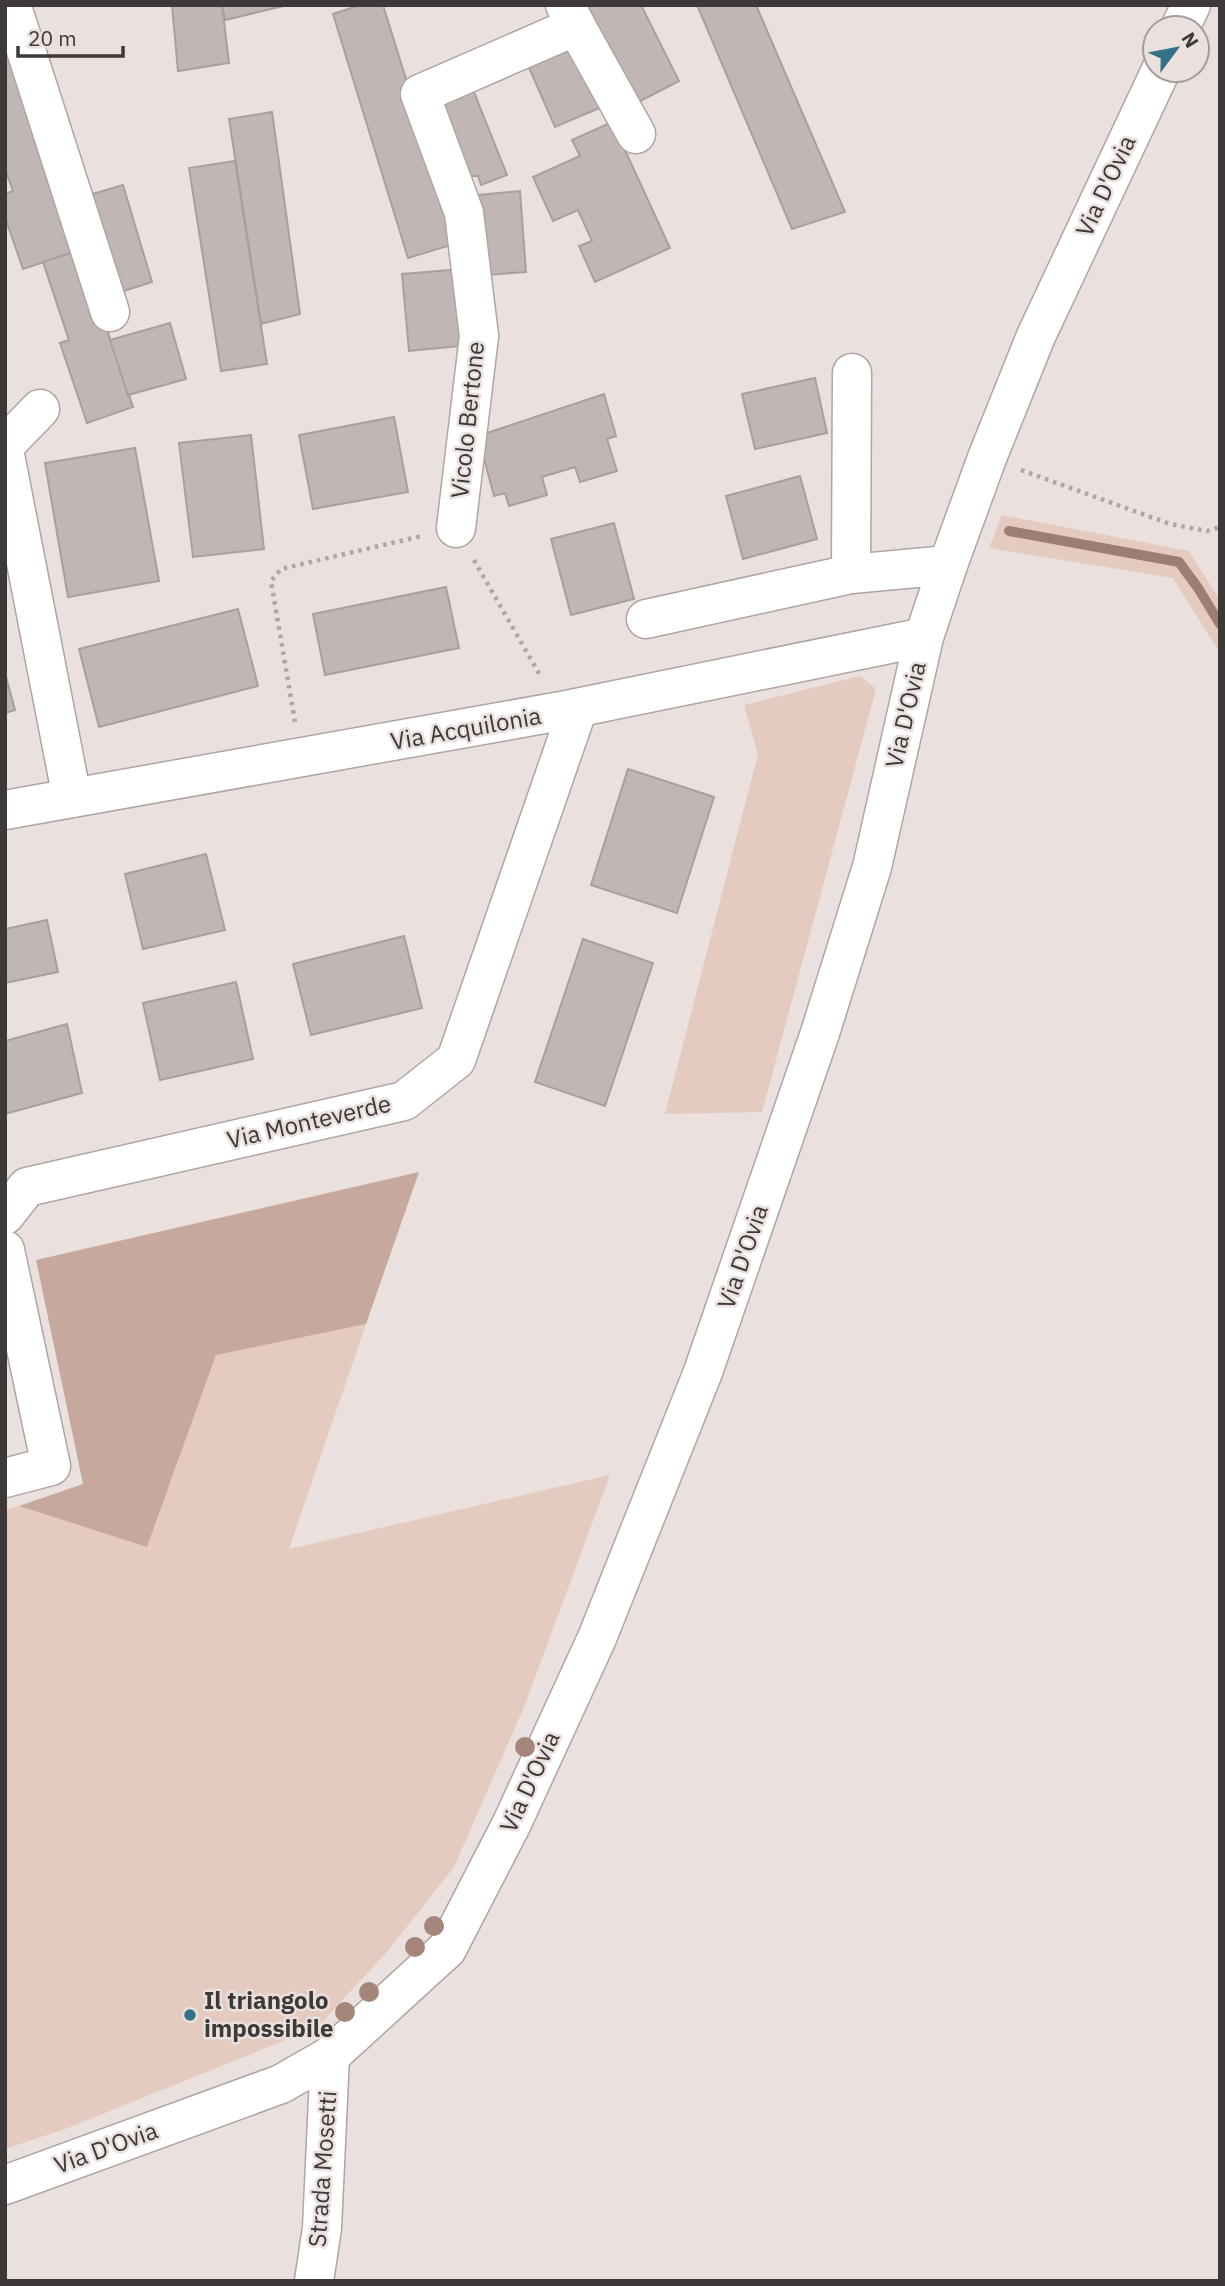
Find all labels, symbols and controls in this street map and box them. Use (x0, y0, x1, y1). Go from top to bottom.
scale bar (18, 14, 122, 58)
north arrow (1141, 14, 1211, 84)
text: 20 m (28, 24, 77, 52)
text: N (1177, 28, 1204, 52)
street label: Via D'Ovia (1068, 130, 1143, 241)
street label: Vicolo Bertone (443, 340, 491, 500)
street label: Via D'Ovia (877, 658, 933, 771)
street label: Via Acquilonia (388, 699, 544, 757)
street label: Via Monteverde (224, 1087, 394, 1155)
street label: Via D'Ovia (709, 1200, 775, 1313)
street label: Via D'Ovia (492, 1726, 567, 1837)
place label: Il triangolo impossibile (204, 1984, 334, 2044)
marker: Il triangolo impossibile (182, 2007, 198, 2023)
street label: Strada Mosetti (301, 2090, 343, 2248)
street label: Via D'Ovia (49, 2113, 162, 2181)

